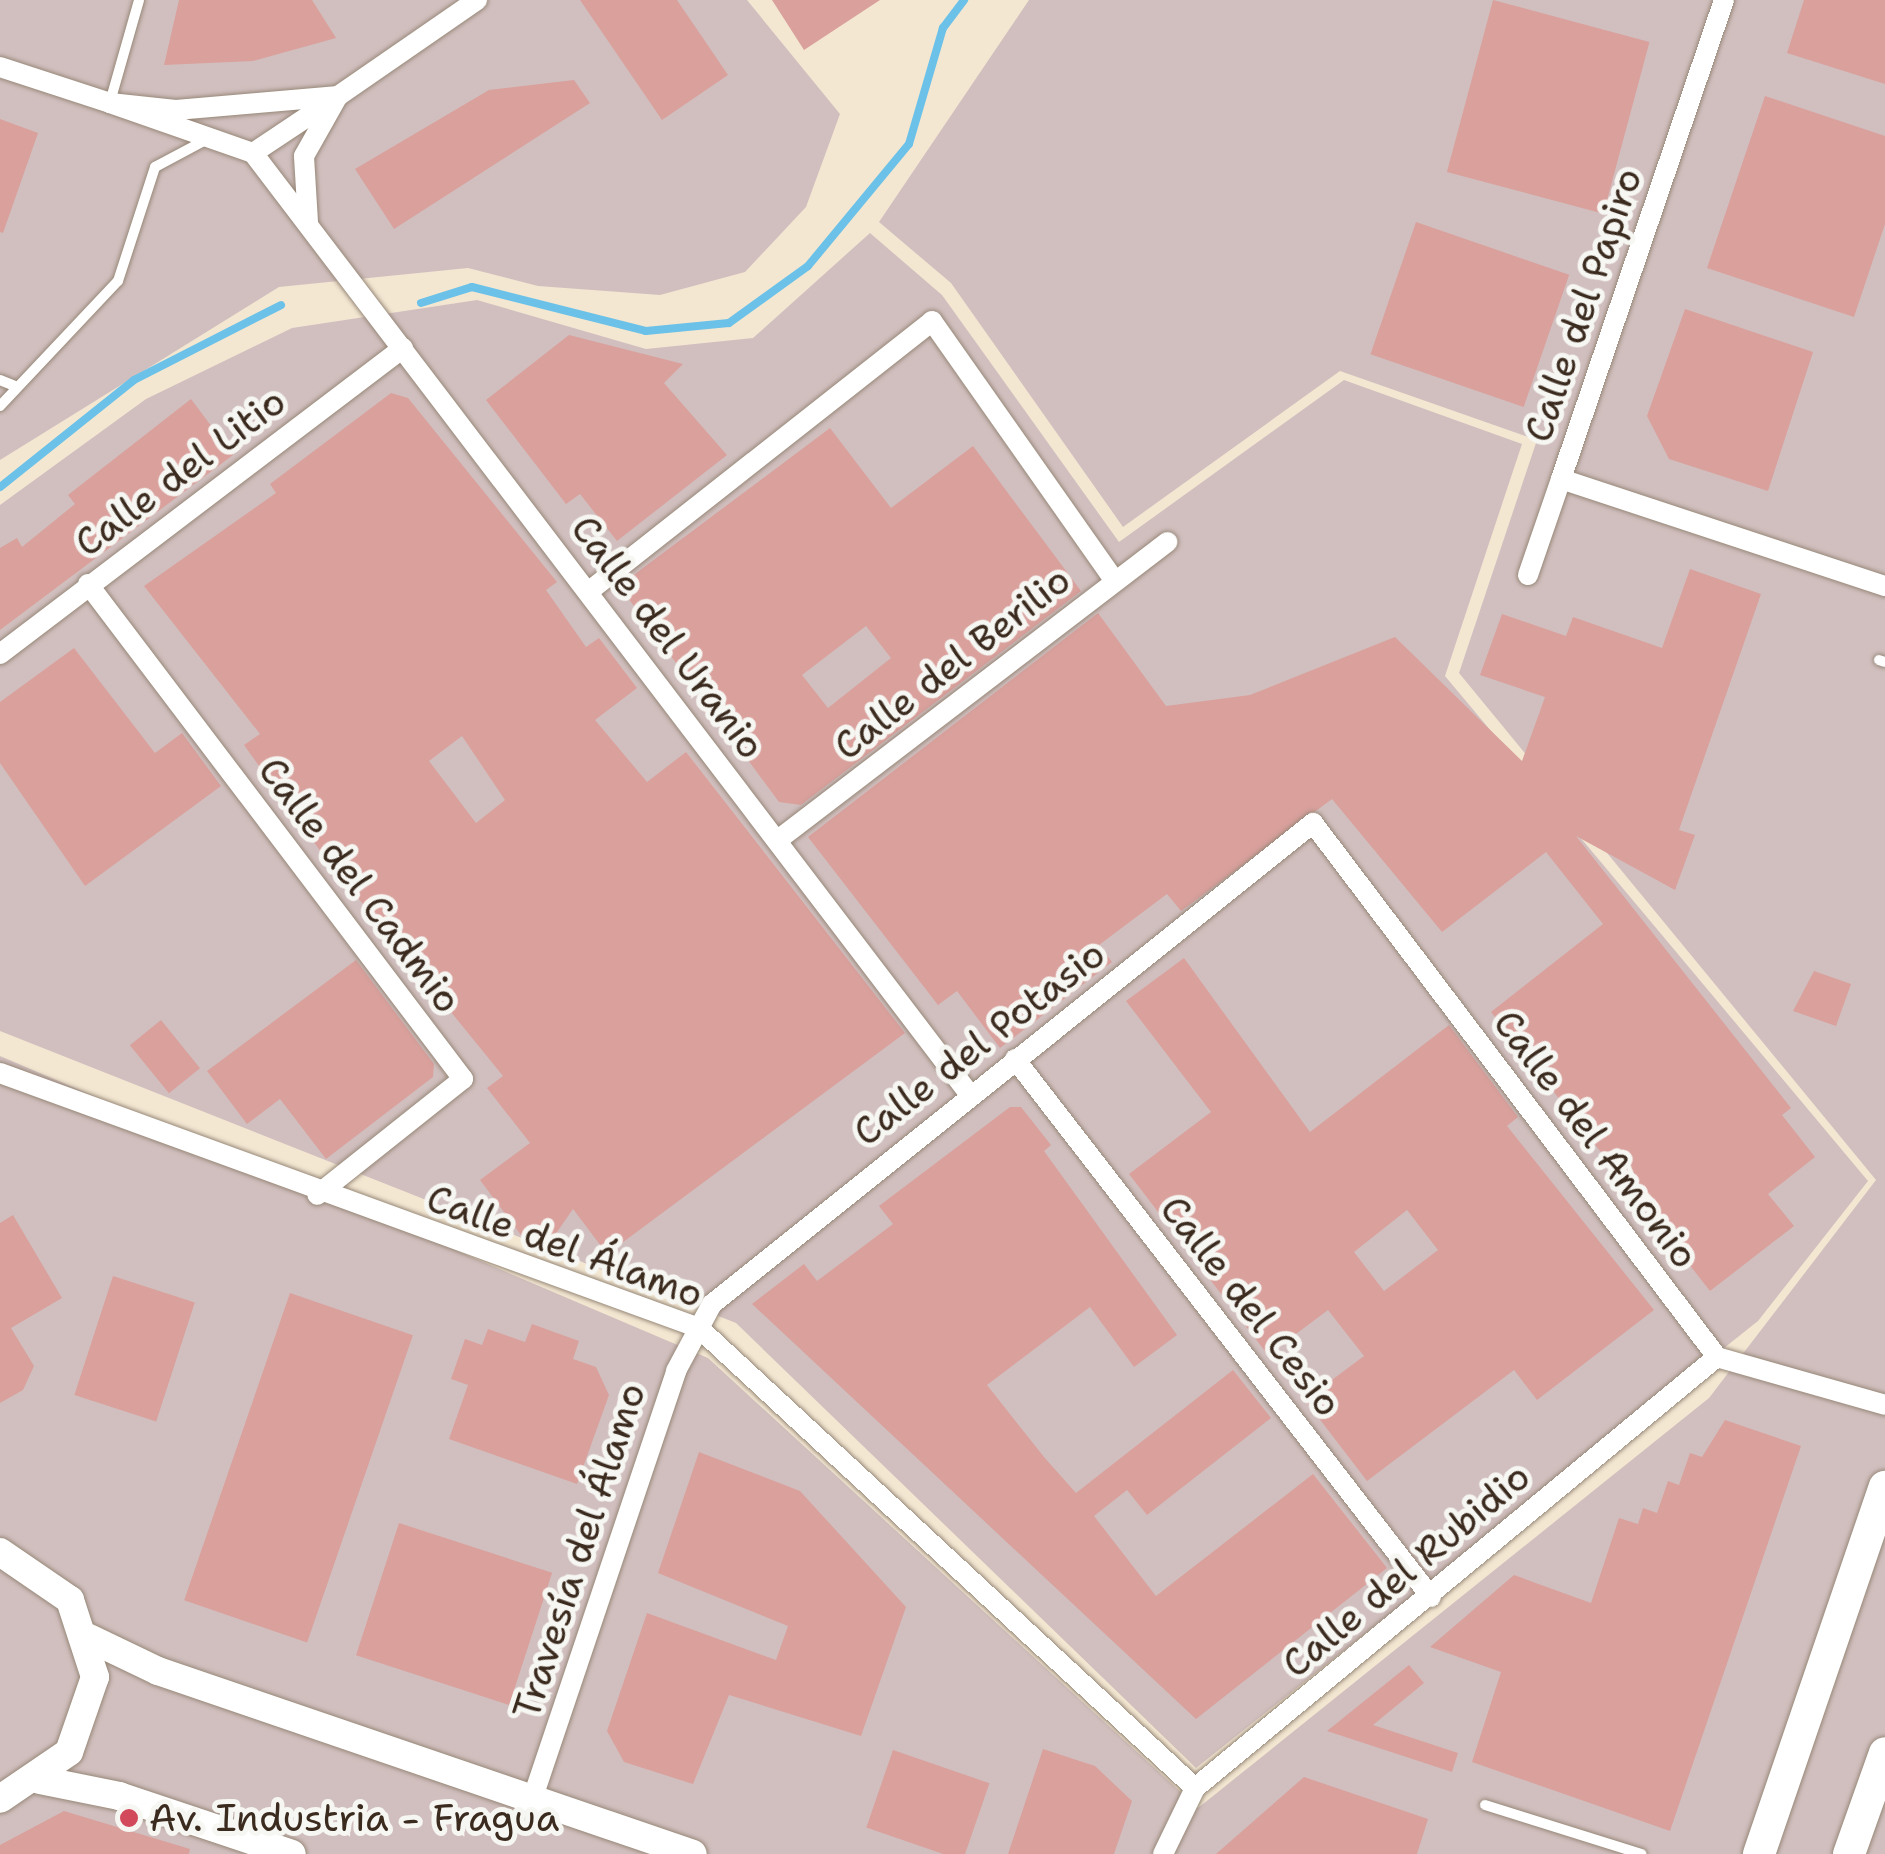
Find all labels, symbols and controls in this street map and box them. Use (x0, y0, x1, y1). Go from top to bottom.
street label: Calle del Papiro (1515, 162, 1651, 448)
street label: Calle del Litio (66, 378, 294, 566)
street label: Calle del Uranio (562, 506, 774, 768)
street label: Calle del Berilio (825, 557, 1079, 769)
street label: Calle del Cadmio (249, 748, 471, 1022)
street label: Calle del Potasio (844, 931, 1114, 1155)
street label: Calle del Amonio (1484, 1001, 1708, 1277)
street label: Calle del Álamo (421, 1175, 709, 1317)
street label: Calle del Cesio (1151, 1187, 1351, 1425)
street label: Travesía del Álamo (503, 1377, 655, 1725)
street label: Calle del Rubidio (1273, 1453, 1539, 1687)
place label: Av. Industria - Fragua (149, 1795, 559, 1841)
marker: Av. Industria - Fragua (118, 1807, 140, 1829)

